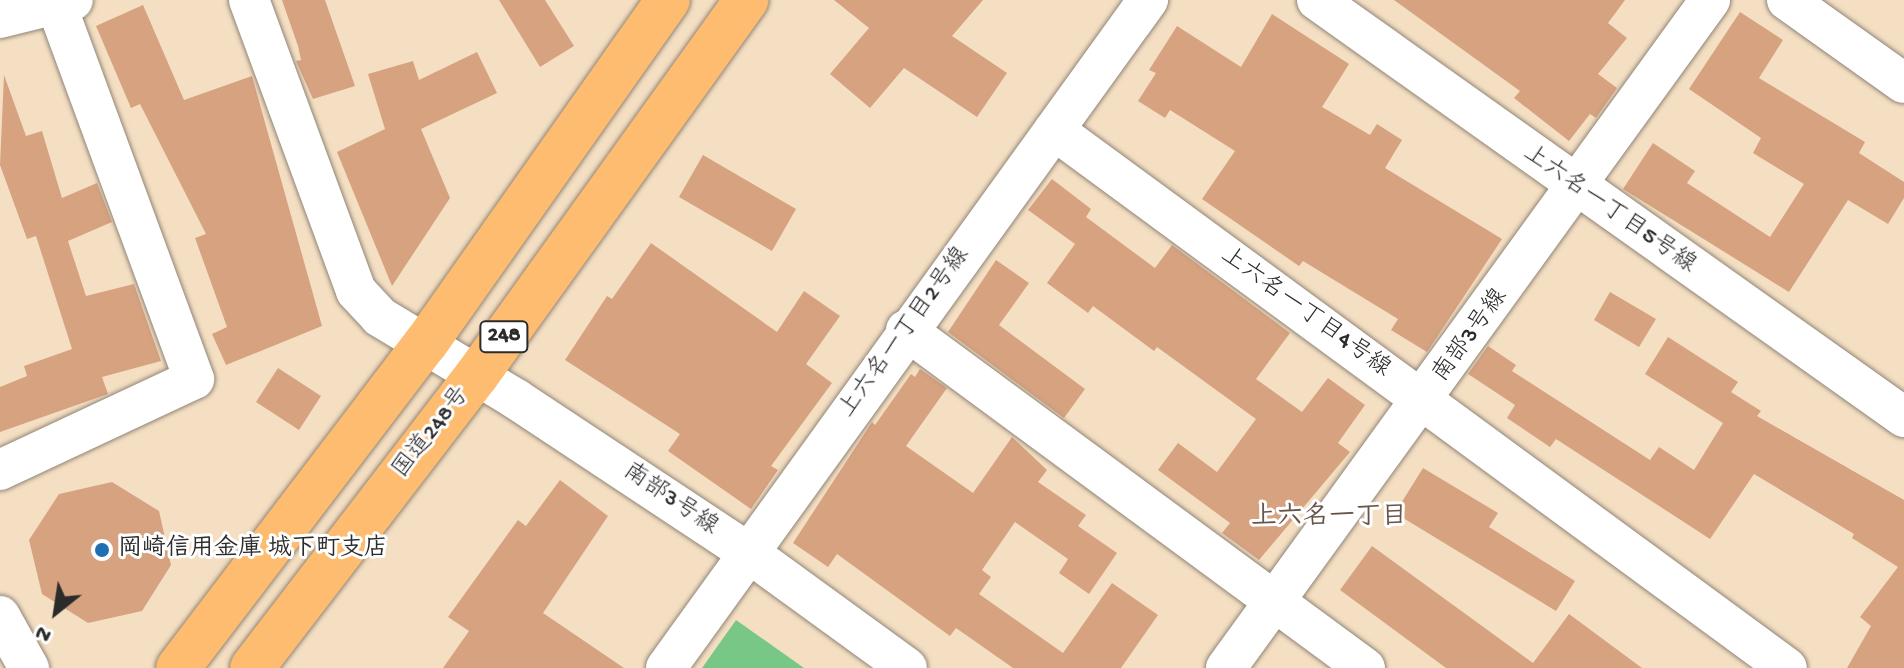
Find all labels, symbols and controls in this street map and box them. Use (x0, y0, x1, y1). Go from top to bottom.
street label: 上六名一丁目5号線 (1517, 140, 1701, 280)
street label: 上六名一丁目2号線 (833, 242, 977, 424)
street label: 上六名一丁目4号線 (1214, 242, 1396, 384)
street label: 南部3号線 (1427, 284, 1515, 388)
road number: 248 (478, 319, 530, 355)
street label: 国道248号 (387, 381, 477, 485)
street label: 南部3号線 (617, 458, 723, 542)
district label: 上六名一丁目 (1251, 503, 1407, 535)
place label: 岡崎信用金庫 城下町支店 (118, 536, 388, 564)
marker: 岡崎信用金庫 城下町支店 (93, 541, 111, 559)
north arrow (16, 572, 96, 652)
text: N (31, 618, 57, 648)

